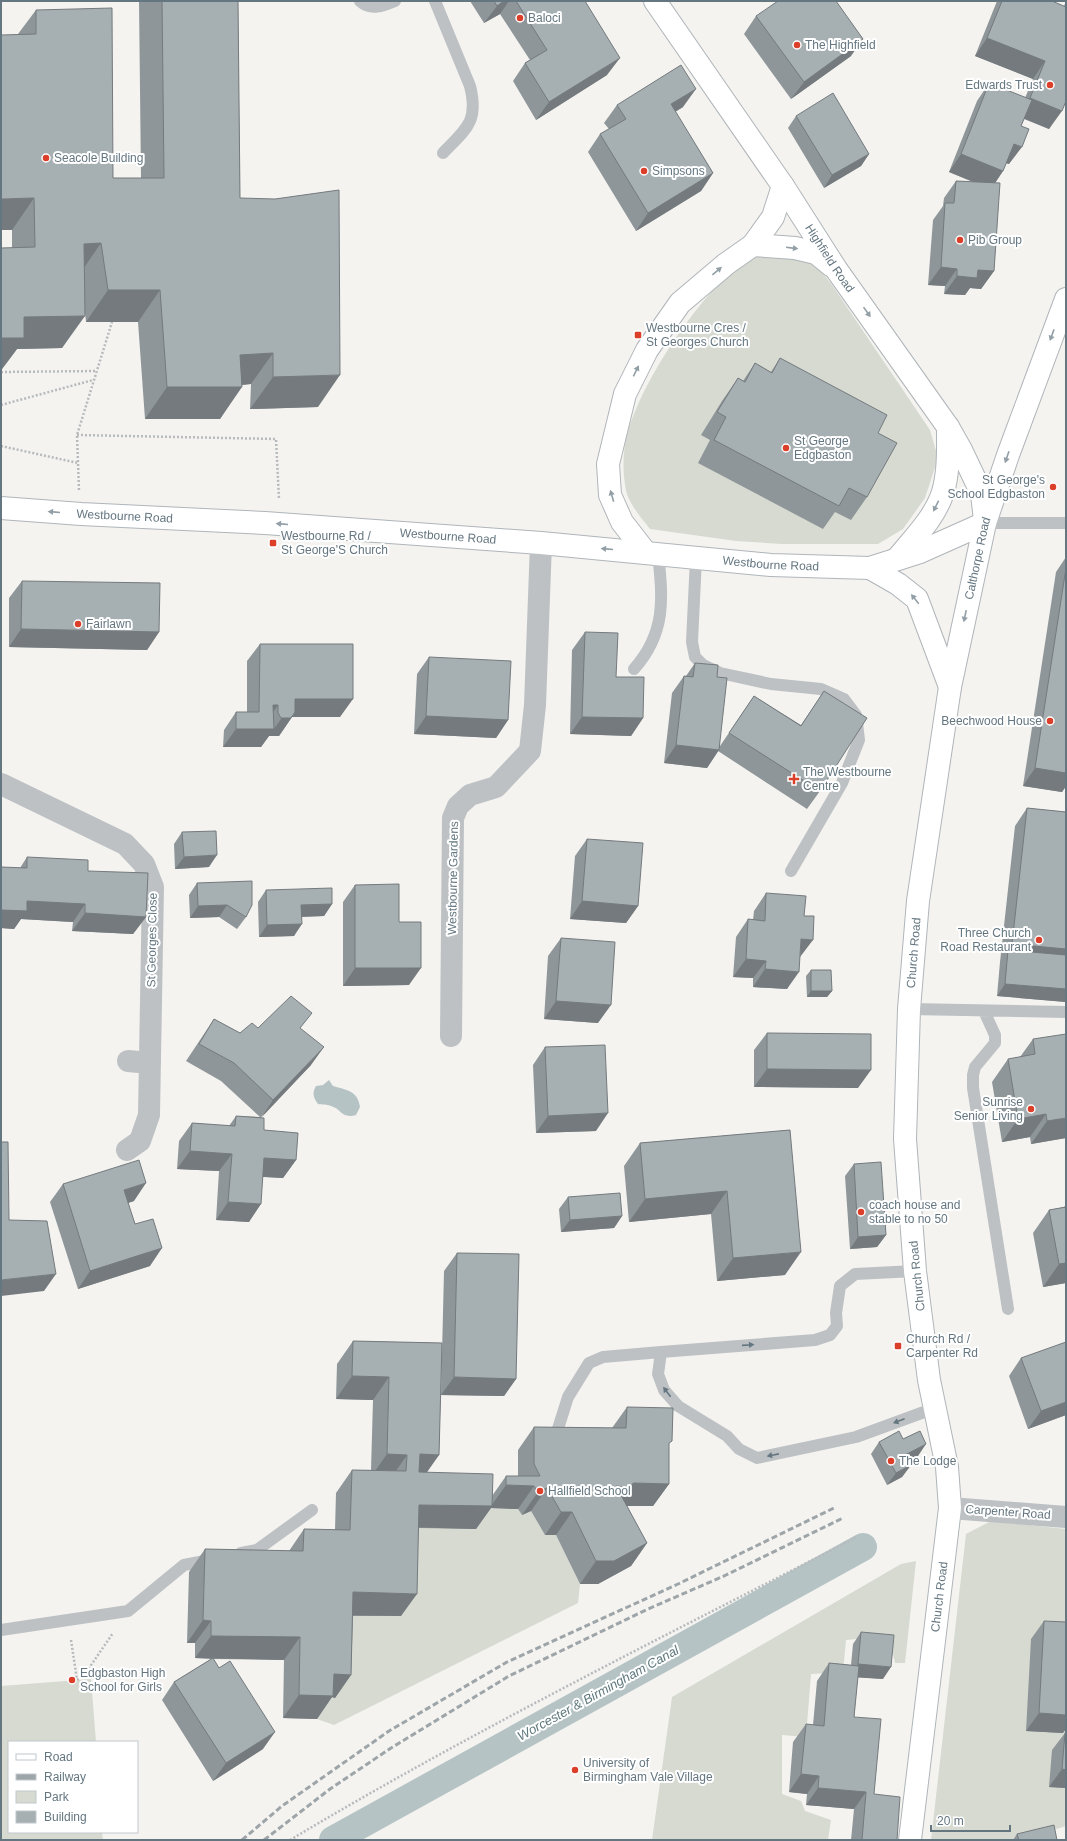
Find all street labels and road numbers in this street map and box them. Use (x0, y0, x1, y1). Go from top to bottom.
street label: Highfield Road (802, 222, 857, 295)
street label: Westbourne Road (76, 507, 173, 525)
street label: Calthorpe Road (962, 515, 994, 601)
street label: Westbourne Road (399, 526, 497, 547)
street label: Westbourne Road (722, 553, 819, 573)
street label: Westbourne Gardens (445, 821, 461, 935)
street label: St Georges Close (144, 892, 160, 987)
street label: Church Road (904, 917, 924, 989)
street label: Church Road (906, 1240, 928, 1312)
street label: Carpenter Road (965, 1502, 1051, 1522)
street label: Church Road (928, 1561, 950, 1633)

